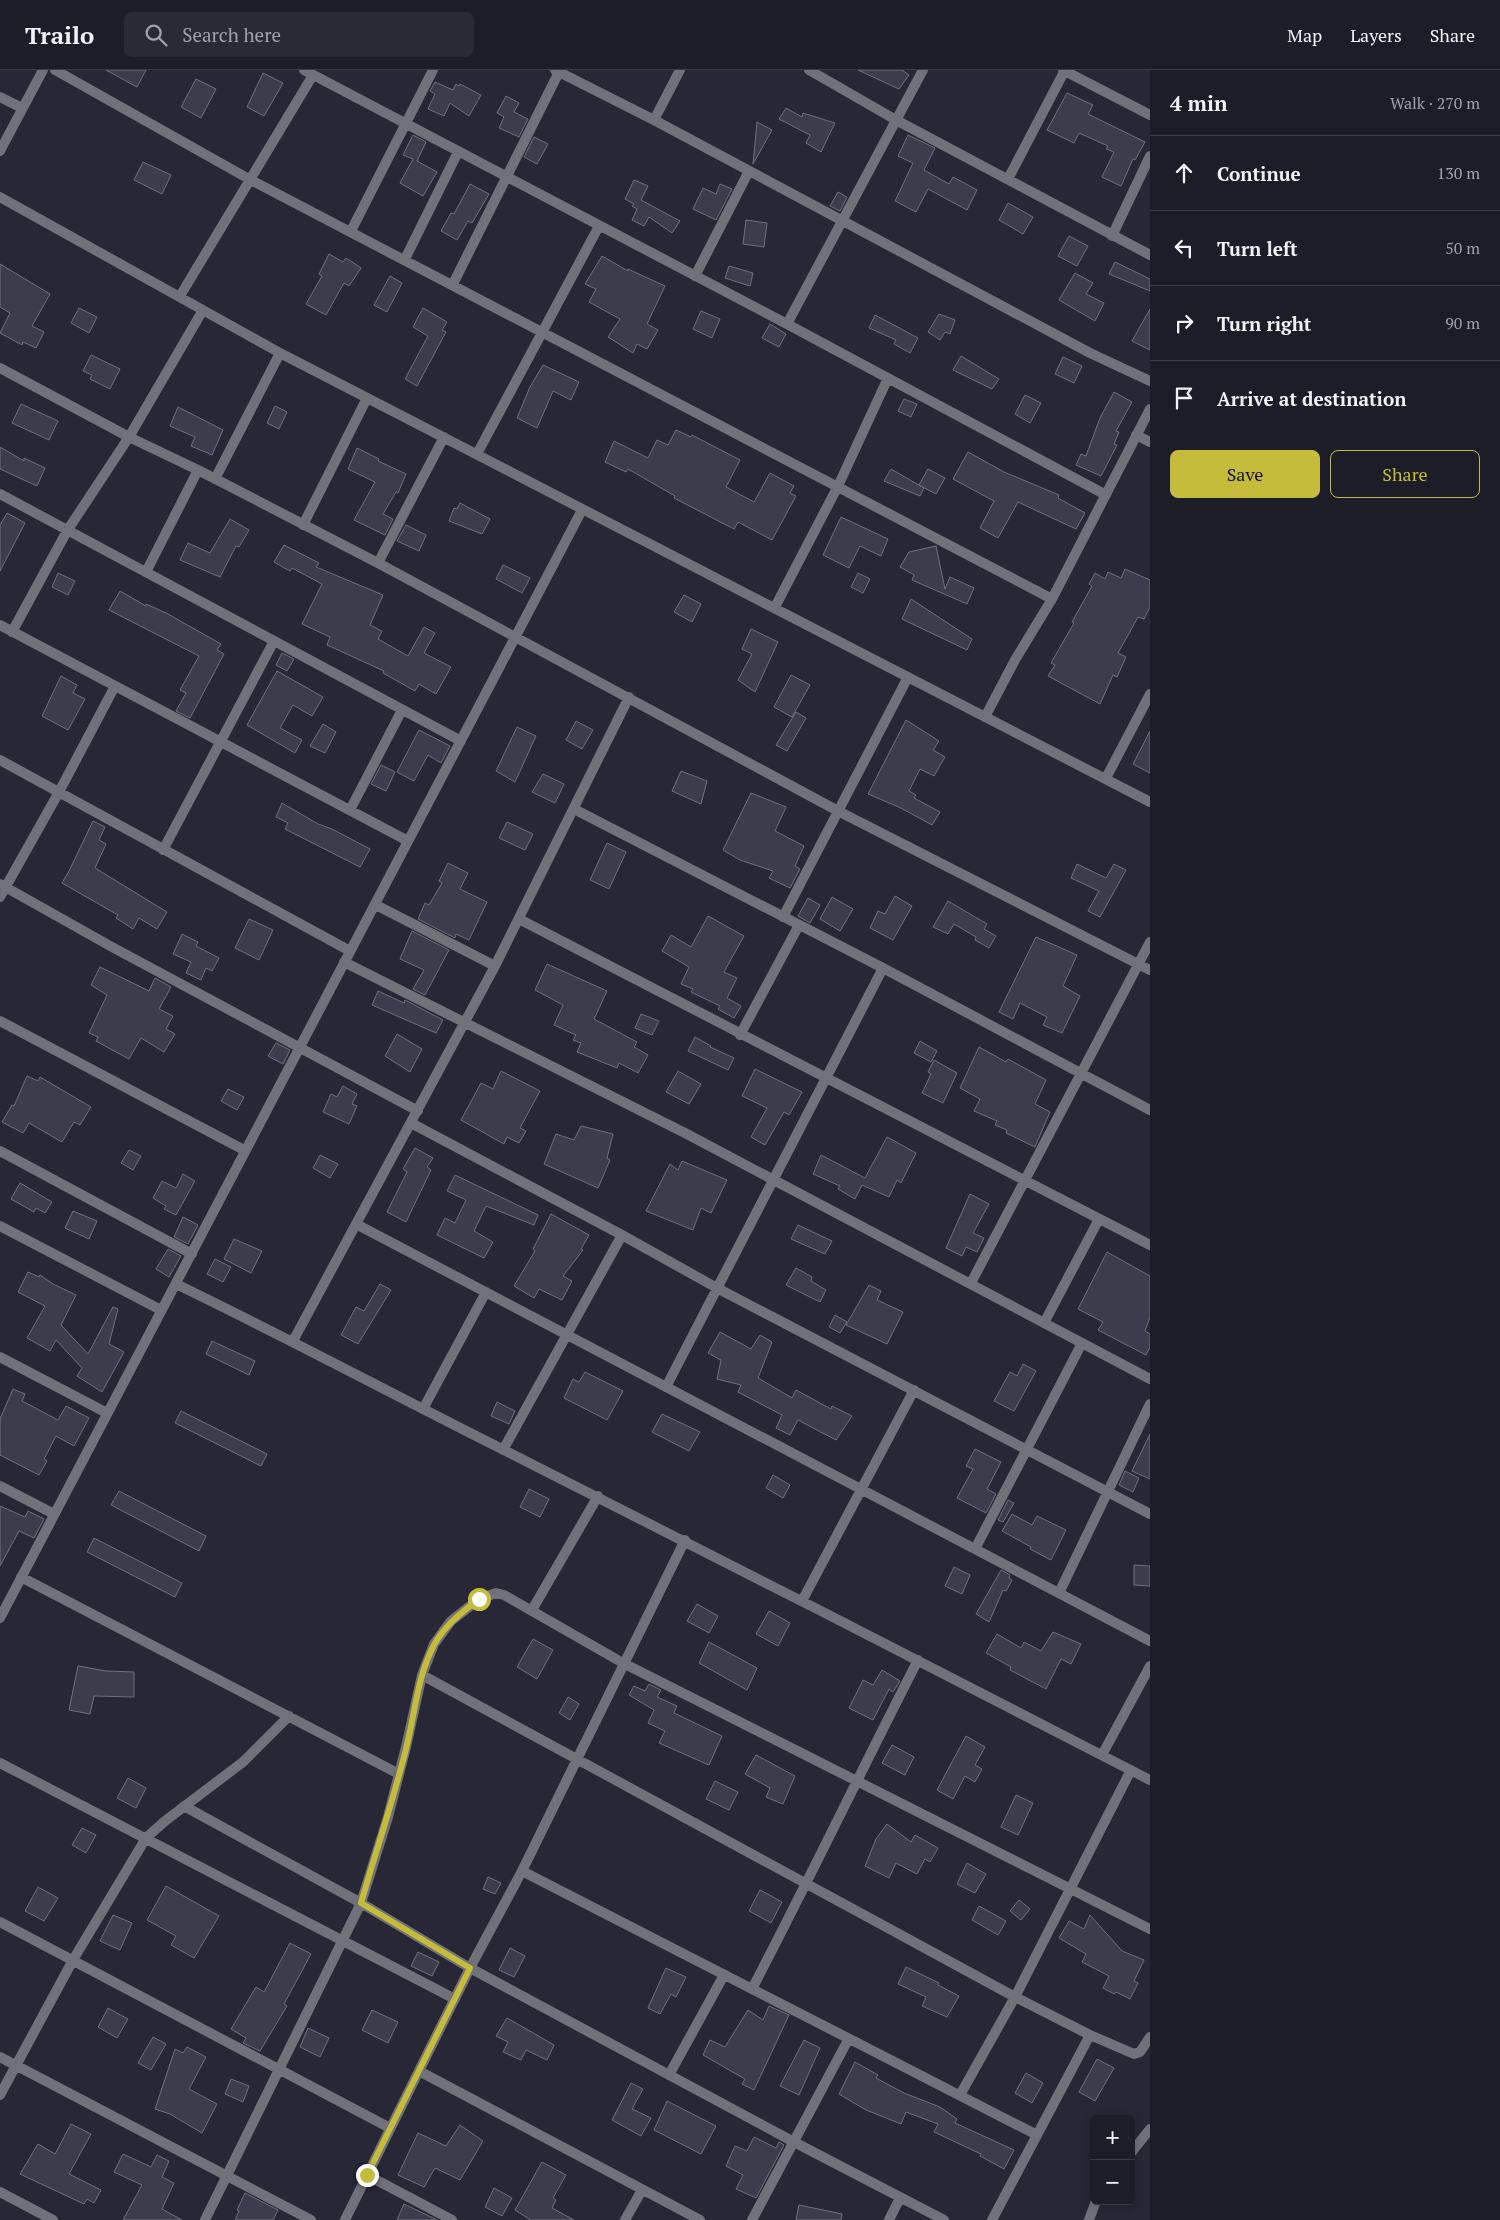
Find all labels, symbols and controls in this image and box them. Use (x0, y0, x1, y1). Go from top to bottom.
search box (124, 12, 474, 57)
text: Trailo (25, 19, 94, 51)
icon: search (142, 21, 170, 49)
text: Search here (182, 22, 281, 47)
text: Map (1287, 23, 1322, 47)
text: Layers (1350, 23, 1402, 47)
text: Share (1430, 23, 1475, 47)
text: 4 min (1170, 89, 1227, 117)
text: Walk · 270 m (1390, 92, 1480, 114)
icon: ahead (1170, 159, 1198, 187)
text: Continue (1217, 161, 1301, 186)
text: 130 m (1437, 162, 1480, 184)
icon: left (1170, 234, 1198, 262)
text: Turn left (1217, 236, 1298, 261)
text: 50 m (1445, 237, 1480, 259)
icon: right (1170, 309, 1198, 337)
text: Turn right (1217, 311, 1311, 336)
text: 90 m (1445, 312, 1480, 334)
icon: arrive (1170, 384, 1198, 412)
text: Arrive at destination (1217, 386, 1406, 411)
button: Save (1170, 450, 1320, 498)
button: Share (1330, 450, 1480, 498)
route start (468, 1588, 491, 1611)
map controls (1090, 2115, 1135, 2205)
button: + (1090, 2115, 1135, 2160)
button: − (1090, 2160, 1135, 2205)
route end (356, 2164, 379, 2187)

